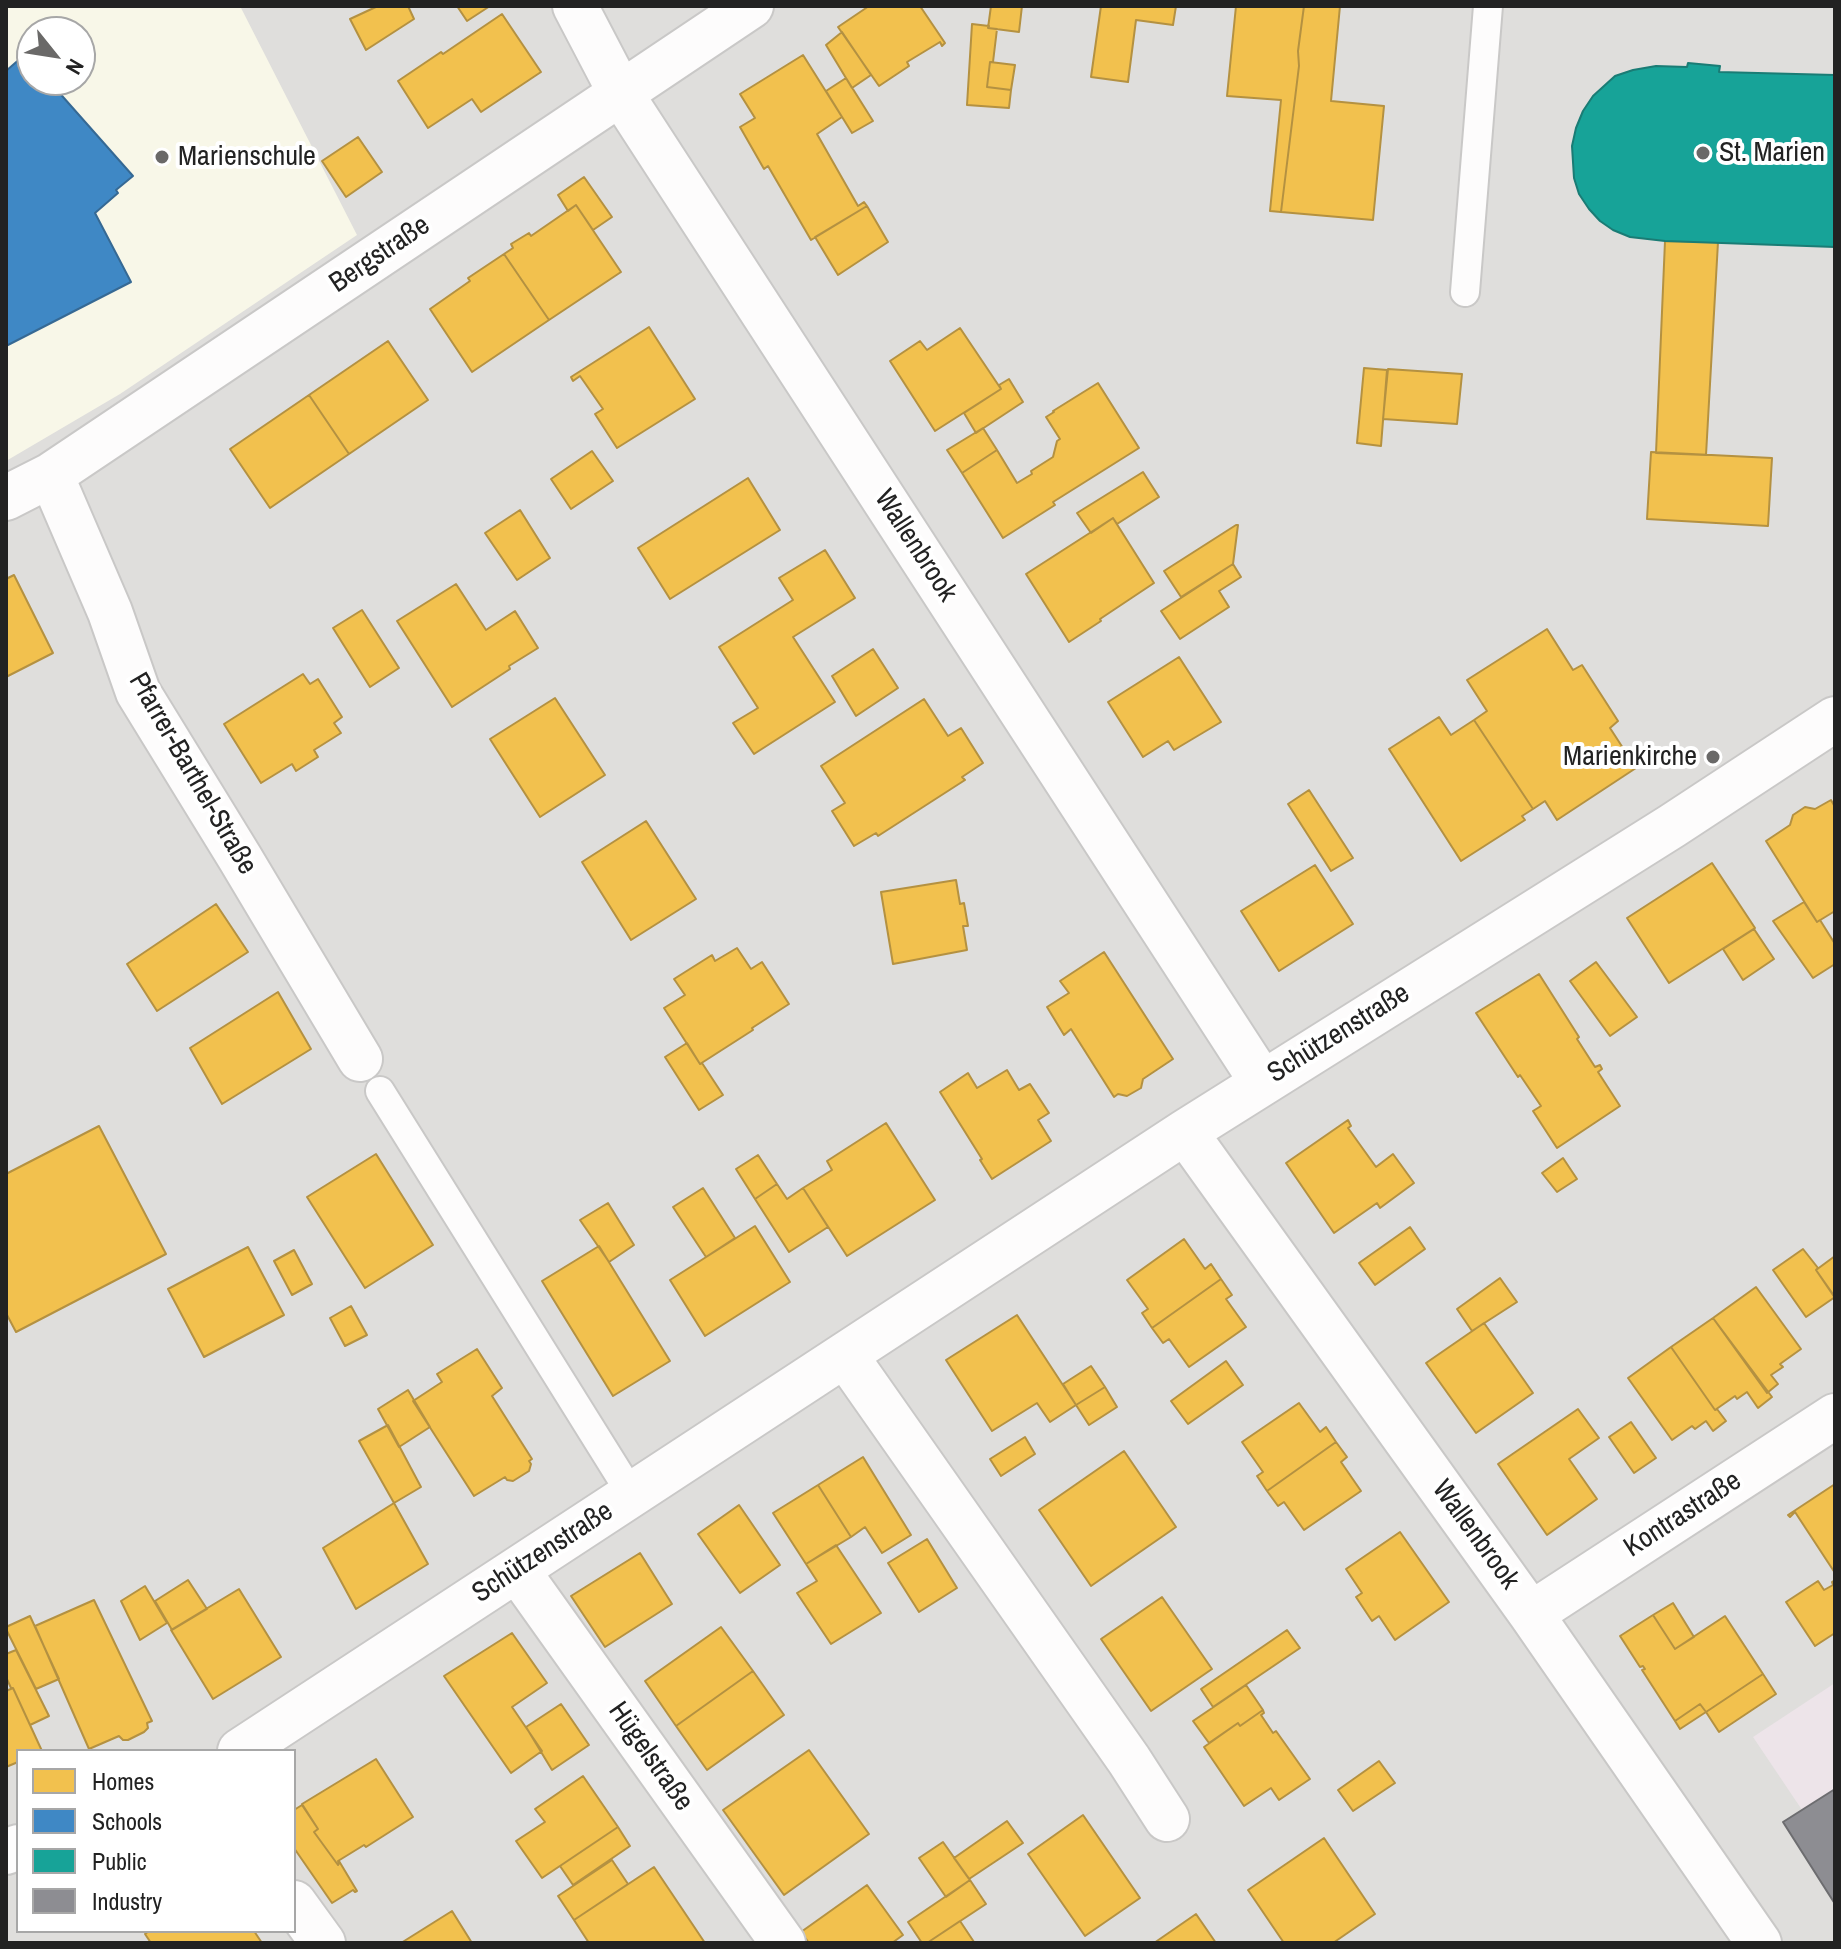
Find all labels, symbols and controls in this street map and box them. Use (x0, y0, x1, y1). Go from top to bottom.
north arrow (16, 16, 96, 96)
text: N (59, 54, 91, 80)
place label: St. Marien (1719, 136, 1825, 170)
place label: Marienschule (178, 140, 316, 174)
marker: St. Marien (1694, 144, 1712, 162)
marker: Marienschule (153, 148, 171, 166)
street label: Bergstraße (324, 209, 436, 301)
street label: Wallenbrook (866, 484, 964, 608)
street label: Pfarrer-Barthel-Straße (121, 667, 263, 881)
place label: Marienkirche (1563, 740, 1697, 774)
marker: Marienkirche (1704, 748, 1722, 766)
street label: Schützenstraße (1262, 977, 1416, 1091)
street label: Kontrastraße (1618, 1465, 1748, 1565)
street label: Wallenbrook (1424, 1474, 1526, 1596)
street label: Schützenstraße (466, 1495, 620, 1611)
street label: Hügelstraße (600, 1696, 700, 1818)
legend (16, 1749, 296, 1933)
text: Homes (92, 1765, 154, 1797)
text: Schools (92, 1805, 162, 1837)
text: Public (92, 1845, 147, 1877)
text: Industry (92, 1885, 162, 1917)

